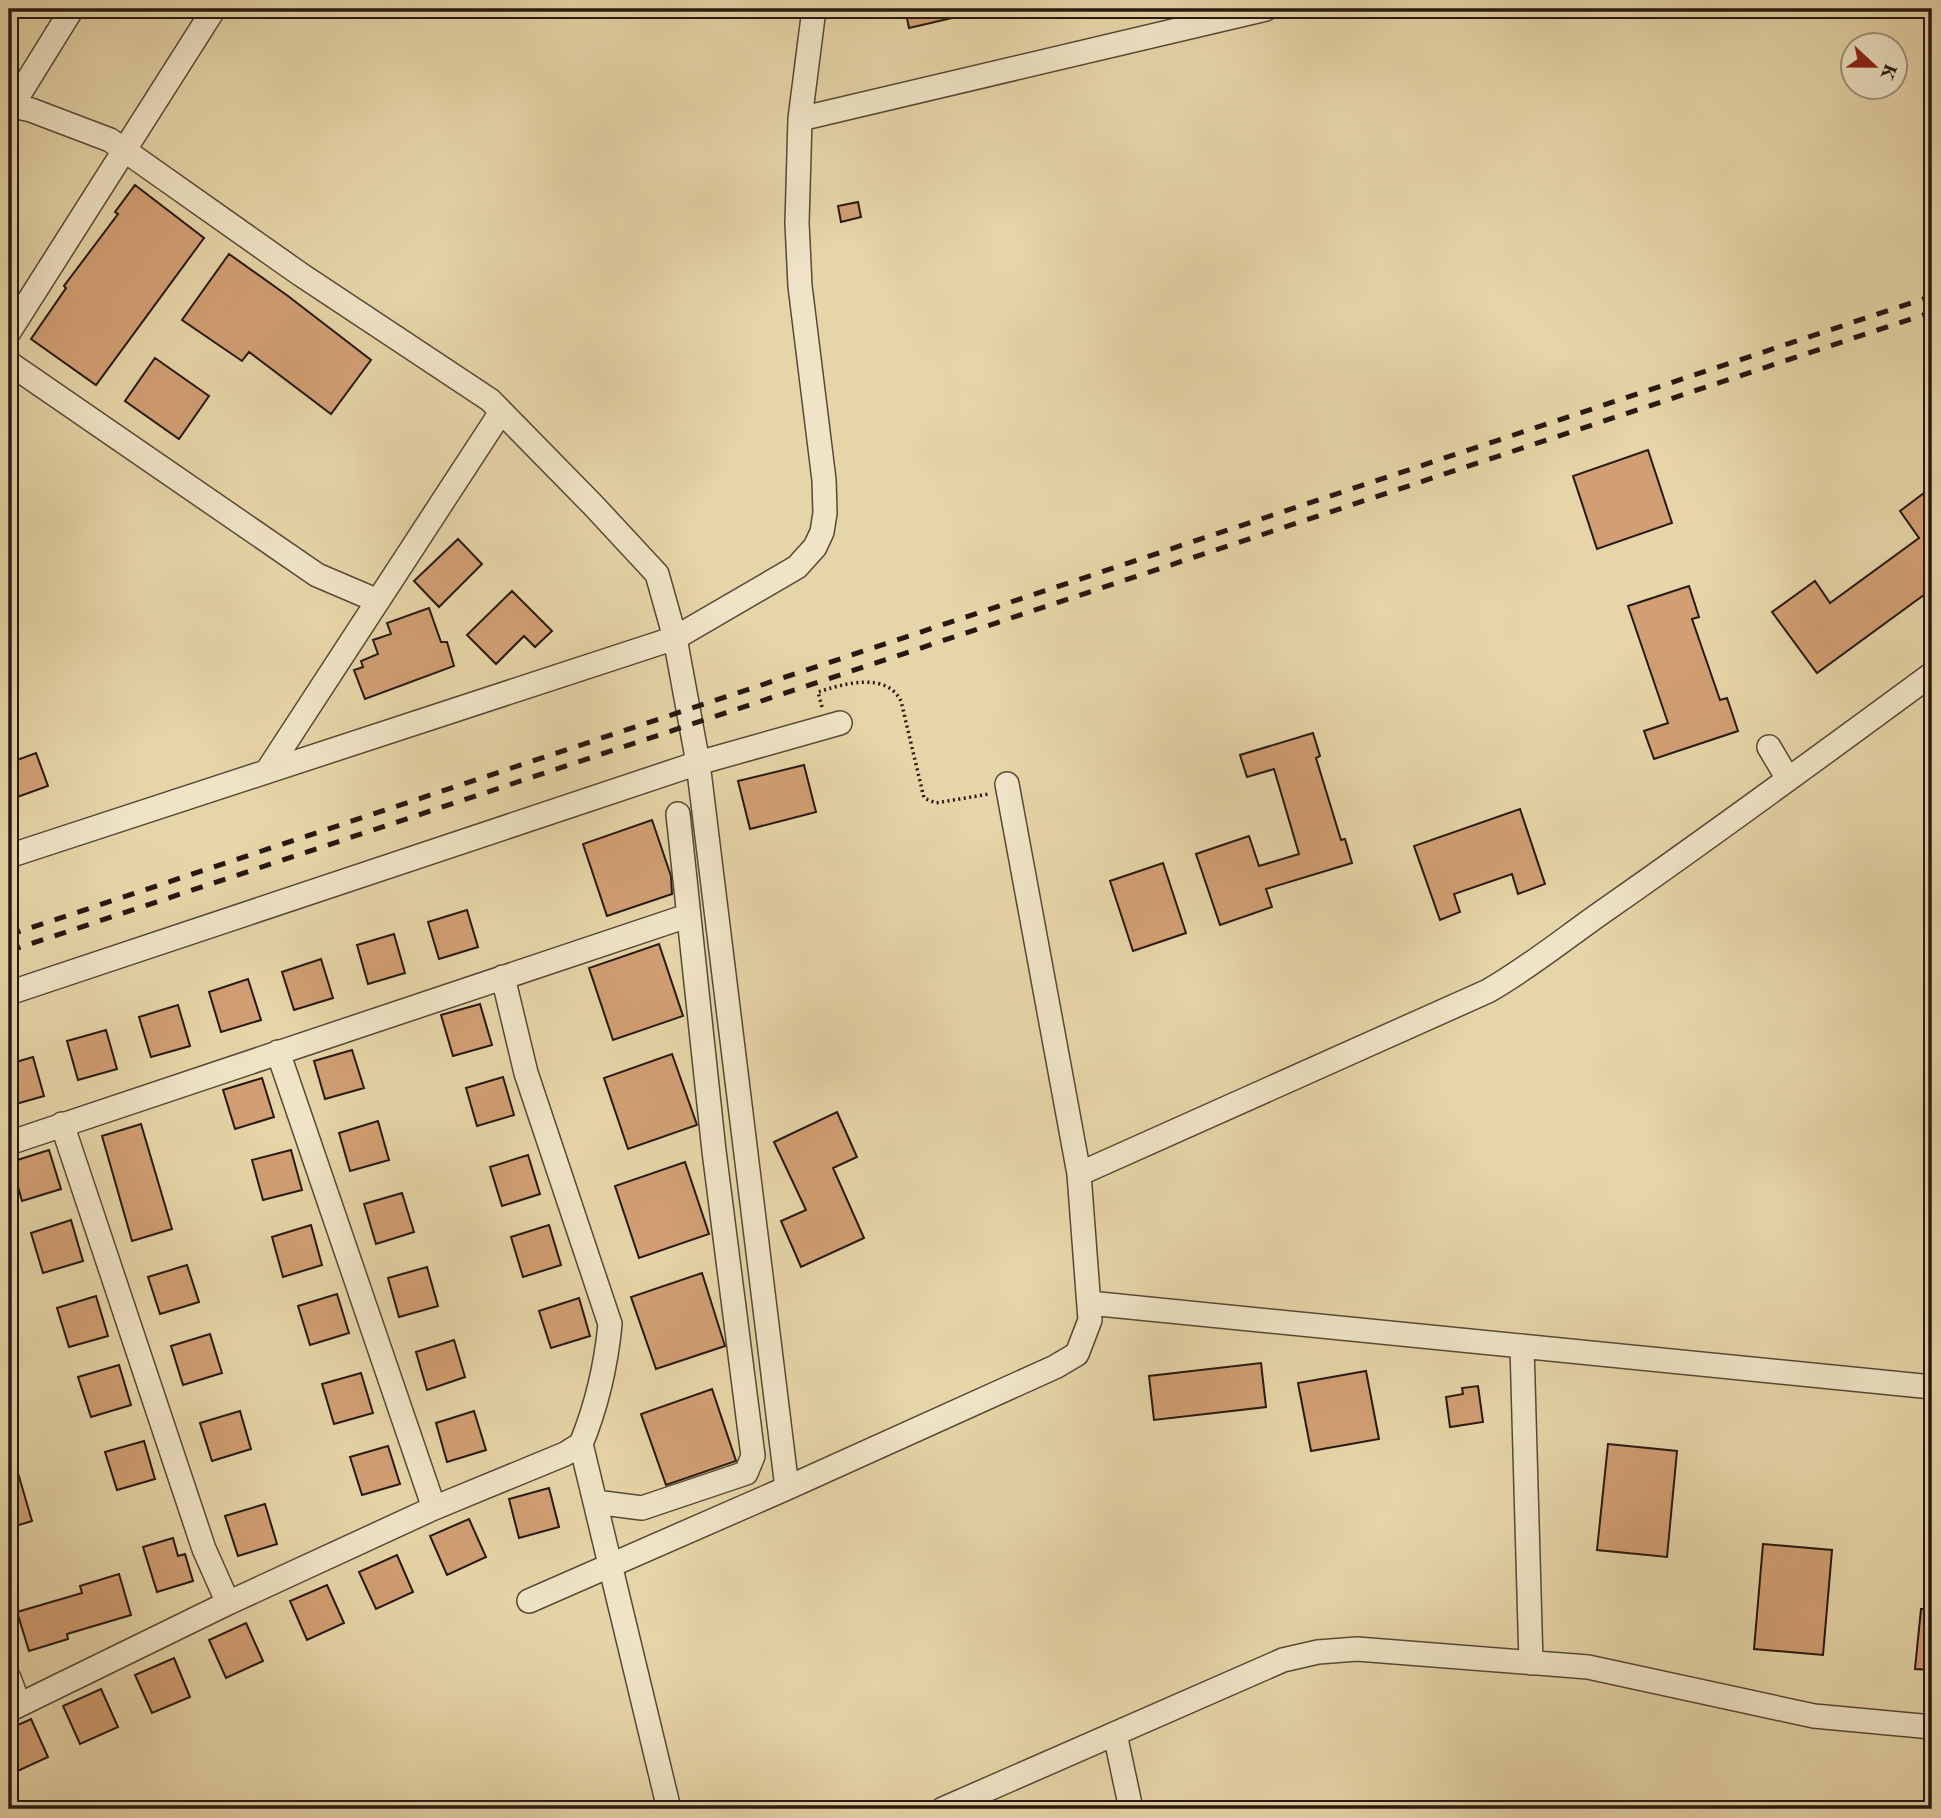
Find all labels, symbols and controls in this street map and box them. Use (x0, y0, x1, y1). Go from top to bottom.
north arrow (1840, 32, 1910, 102)
text: K (1875, 61, 1904, 84)

